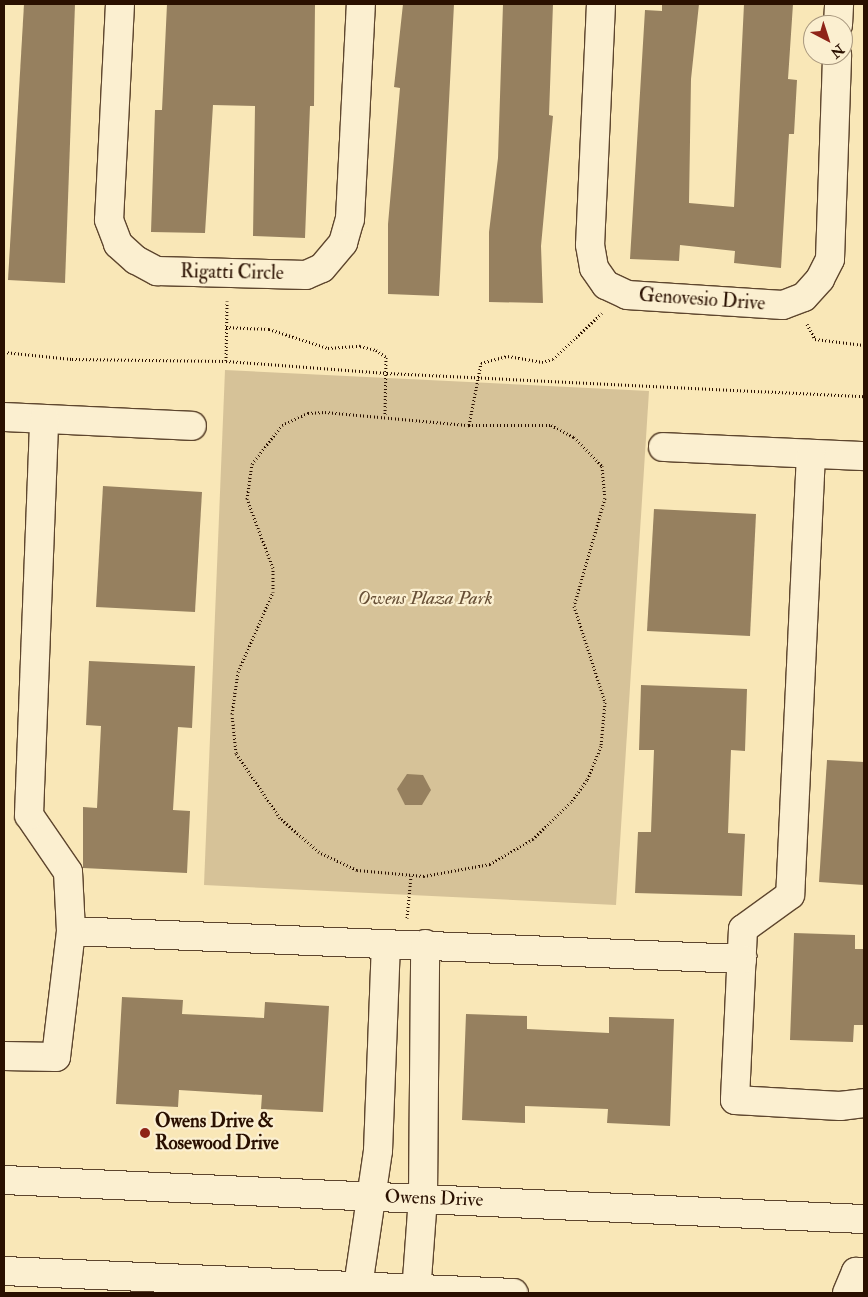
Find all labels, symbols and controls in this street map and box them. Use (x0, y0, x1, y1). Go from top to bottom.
north arrow (803, 15, 853, 65)
text: N (827, 41, 848, 62)
street label: Rigatti Circle (180, 261, 284, 285)
street label: Genovesio Drive (638, 284, 766, 316)
park label: Owens Plaza Park (357, 588, 493, 610)
place label: Owens Drive & Rosewood Drive (155, 1111, 279, 1155)
marker: Owens Drive & Rosewood Drive (139, 1127, 151, 1139)
street label: Owens Drive (384, 1186, 484, 1212)

